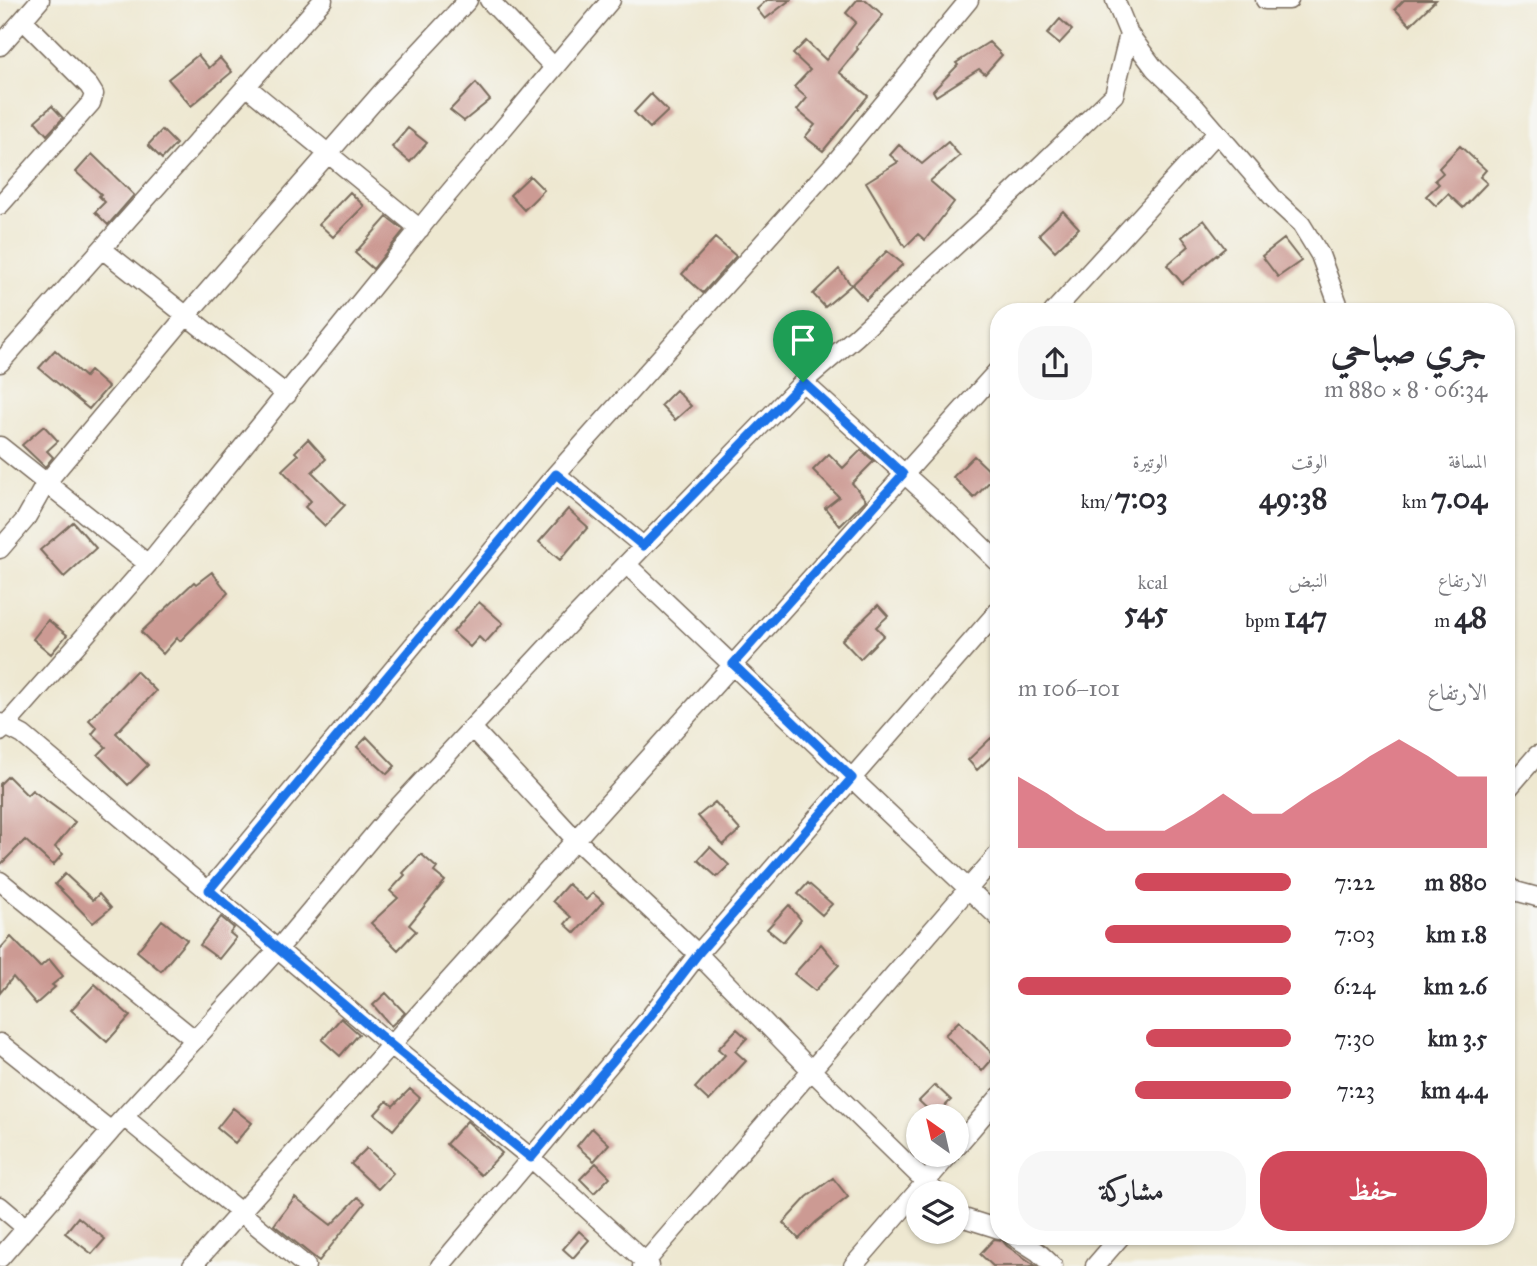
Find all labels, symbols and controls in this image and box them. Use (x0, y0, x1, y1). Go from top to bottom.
pin (773, 310, 833, 382)
icon: arrive (784, 321, 822, 359)
button: share (1018, 326, 1092, 400)
text: جري صباحي (1330, 326, 1487, 372)
text: 06:34 · 8 × 880 m (1324, 375, 1487, 403)
text: الوتيرة (1133, 450, 1168, 473)
text: الوقت (1291, 450, 1327, 473)
text: المسافة (1448, 450, 1487, 473)
text: 7:03 (1115, 480, 1168, 516)
text: 49:38 (1259, 480, 1327, 516)
text: 7.04 (1431, 480, 1487, 516)
text: /km (1081, 490, 1115, 513)
text: km (1402, 490, 1431, 513)
text: النبض (1288, 569, 1327, 592)
text: الارتفاع (1438, 569, 1487, 592)
text: kcal (1138, 571, 1168, 594)
text: 545 (1124, 594, 1168, 630)
text: 147 (1284, 599, 1327, 635)
text: 48 (1454, 599, 1487, 635)
text: bpm (1245, 609, 1284, 632)
text: m (1434, 609, 1454, 632)
text: 101–106 m (1018, 674, 1120, 702)
text: الارتفاع (1427, 678, 1487, 706)
text: 7:22 (1334, 868, 1375, 896)
text: 880 m (1425, 868, 1487, 896)
text: 7:03 (1334, 920, 1375, 948)
text: 1.8 km (1426, 920, 1487, 948)
text: 6:24 (1333, 972, 1375, 1000)
text: 2.6 km (1424, 972, 1487, 1000)
text: 7:30 (1334, 1024, 1375, 1052)
text: 3.5 km (1428, 1024, 1487, 1052)
text: 7:23 (1336, 1076, 1375, 1104)
text: 4.4 km (1421, 1076, 1487, 1104)
north arrow (906, 1104, 970, 1167)
map controls (906, 1104, 969, 1244)
button: مشاركة (1018, 1151, 1246, 1231)
button: حفظ (1260, 1151, 1487, 1231)
button: layers (906, 1181, 969, 1244)

